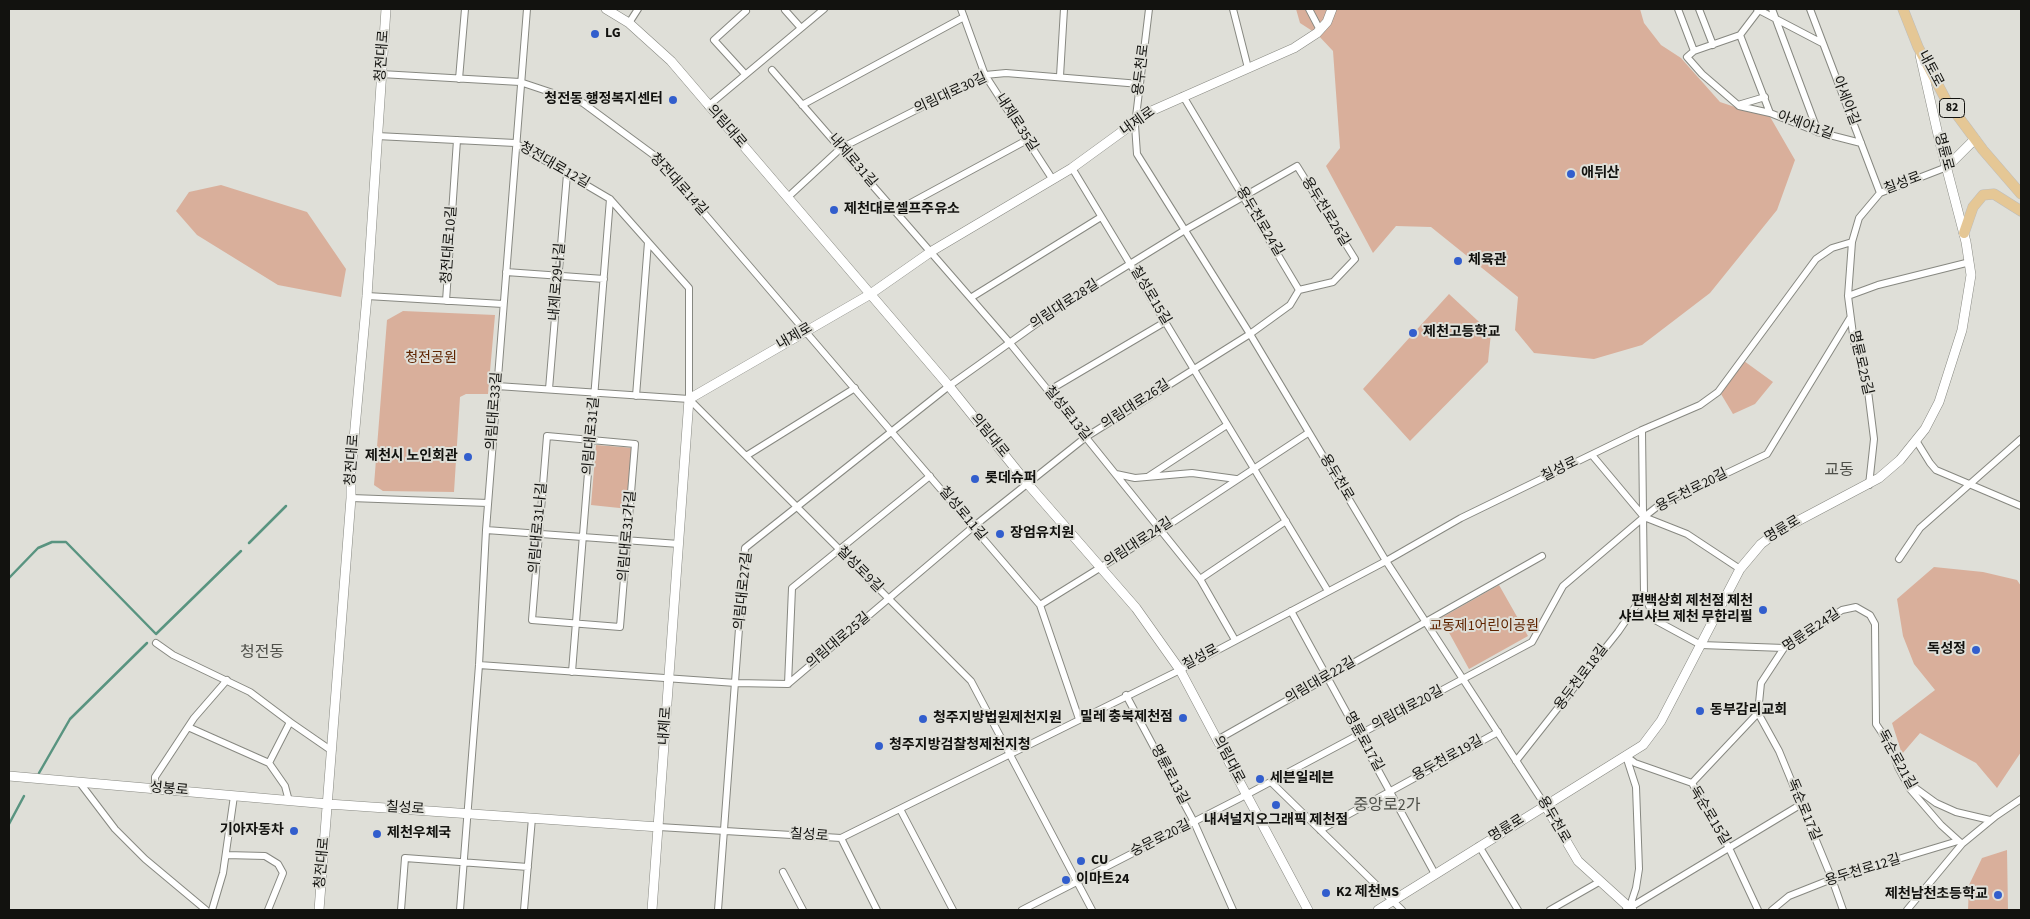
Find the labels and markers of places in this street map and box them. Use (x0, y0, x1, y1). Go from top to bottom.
place label: LG (605, 26, 621, 42)
marker: LG (589, 28, 601, 40)
place label: 청전동 행정복지센터 (544, 92, 663, 108)
marker: 청전동 행정복지센터 (667, 94, 679, 106)
place label: 애뒤산 (1581, 166, 1620, 182)
marker: 애뒤산 (1565, 168, 1577, 180)
place label: 제천대로셀프주유소 (844, 202, 960, 218)
marker: 제천대로셀프주유소 (828, 204, 840, 216)
place label: 체육관 (1468, 253, 1507, 269)
marker: 체육관 (1452, 255, 1464, 267)
place label: 제천고등학교 (1423, 325, 1500, 341)
marker: 제천고등학교 (1407, 327, 1419, 339)
place label: 제천시 노인회관 (365, 449, 458, 465)
marker: 제천시 노인회관 (462, 451, 474, 463)
place label: 롯데슈퍼 (985, 471, 1037, 487)
marker: 롯데슈퍼 (969, 473, 981, 485)
place label: 장엄유치원 (1010, 526, 1074, 542)
marker: 장엄유치원 (994, 528, 1006, 540)
place label: 편백상회 제천점 제천 샤브샤브 제천 무한리필 (1619, 594, 1753, 626)
marker: 편백상회 제천점 제천 샤브샤브 제천 무한리필 (1757, 604, 1769, 616)
place label: 독성정 (1927, 642, 1966, 658)
marker: 독성정 (1970, 644, 1982, 656)
place label: 동부감리교회 (1710, 703, 1787, 719)
marker: 동부감리교회 (1694, 705, 1706, 717)
place label: 밀레 충북제천점 (1080, 710, 1173, 726)
place label: 청주지방법원제천지원 (933, 711, 1062, 727)
marker: 밀레 충북제천점 (1177, 712, 1189, 724)
marker: 청주지방법원제천지원 (917, 713, 929, 725)
place label: 청주지방검찰청제천지청 (889, 738, 1031, 754)
marker: 청주지방검찰청제천지청 (873, 740, 885, 752)
place label: 세븐일레븐 (1270, 771, 1334, 787)
marker: 세븐일레븐 (1254, 773, 1266, 785)
marker: 내셔널지오그래픽 제천점 (1270, 799, 1282, 811)
place label: 내셔널지오그래픽 제천점 (1204, 813, 1348, 829)
place label: 기아자동차 (220, 823, 284, 839)
marker: 기아자동차 (288, 825, 300, 837)
place label: 제천우체국 (387, 826, 451, 842)
marker: 제천우체국 (371, 828, 383, 840)
place label: CU (1091, 853, 1108, 869)
marker: CU (1075, 855, 1087, 867)
place label: 이마트24 (1076, 872, 1129, 888)
marker: 이마트24 (1060, 874, 1072, 886)
place label: K2 제천MS (1336, 885, 1399, 901)
marker: K2 제천MS (1320, 887, 1332, 899)
place label: 제천남천초등학교 (1885, 887, 1988, 903)
marker: 제천남천초등학교 (1992, 889, 2004, 901)

